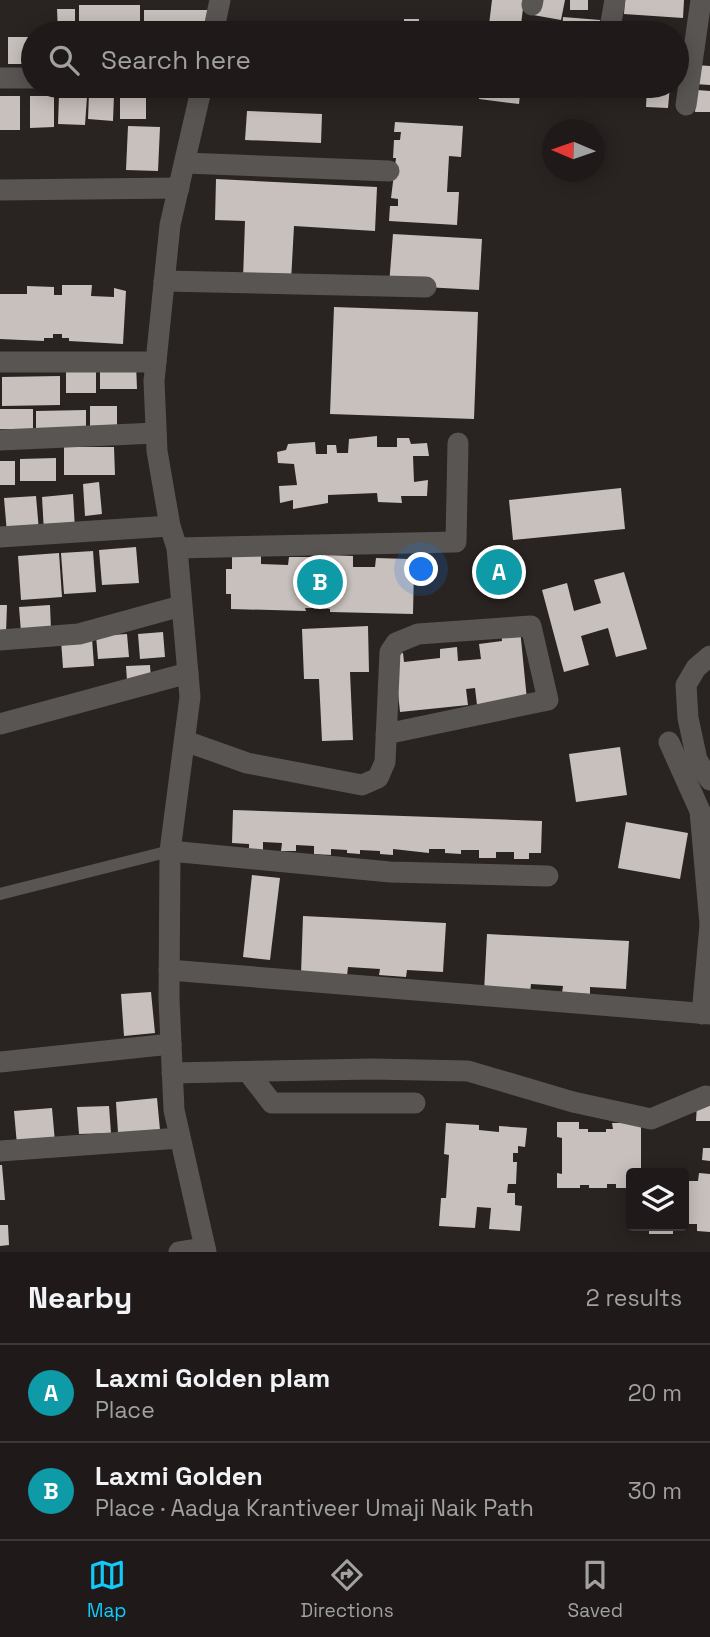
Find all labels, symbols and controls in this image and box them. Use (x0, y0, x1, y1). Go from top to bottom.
search box (21, 21, 689, 98)
icon: search (45, 41, 83, 79)
text: Search here (101, 43, 251, 77)
north arrow (542, 119, 605, 182)
pin: A (476, 546, 522, 598)
your location (404, 552, 438, 586)
pin: B (297, 556, 343, 608)
map controls (626, 1168, 689, 1231)
button: layers (626, 1168, 689, 1231)
text: Nearby (28, 1278, 132, 1317)
text: 2 results (586, 1283, 682, 1313)
text: Laxmi Golden plam (95, 1361, 330, 1395)
text: A (44, 1378, 58, 1408)
text: 20 m (628, 1378, 682, 1408)
text: Place (95, 1395, 155, 1425)
text: Laxmi Golden (95, 1459, 263, 1493)
text: B (43, 1476, 59, 1506)
text: 30 m (628, 1476, 682, 1506)
text: Place · Aadya Krantiveer Umaji Naik Path (95, 1493, 534, 1523)
tab: Map (87, 1556, 127, 1623)
tab: Directions (301, 1556, 394, 1623)
tab: Saved (568, 1556, 623, 1623)

